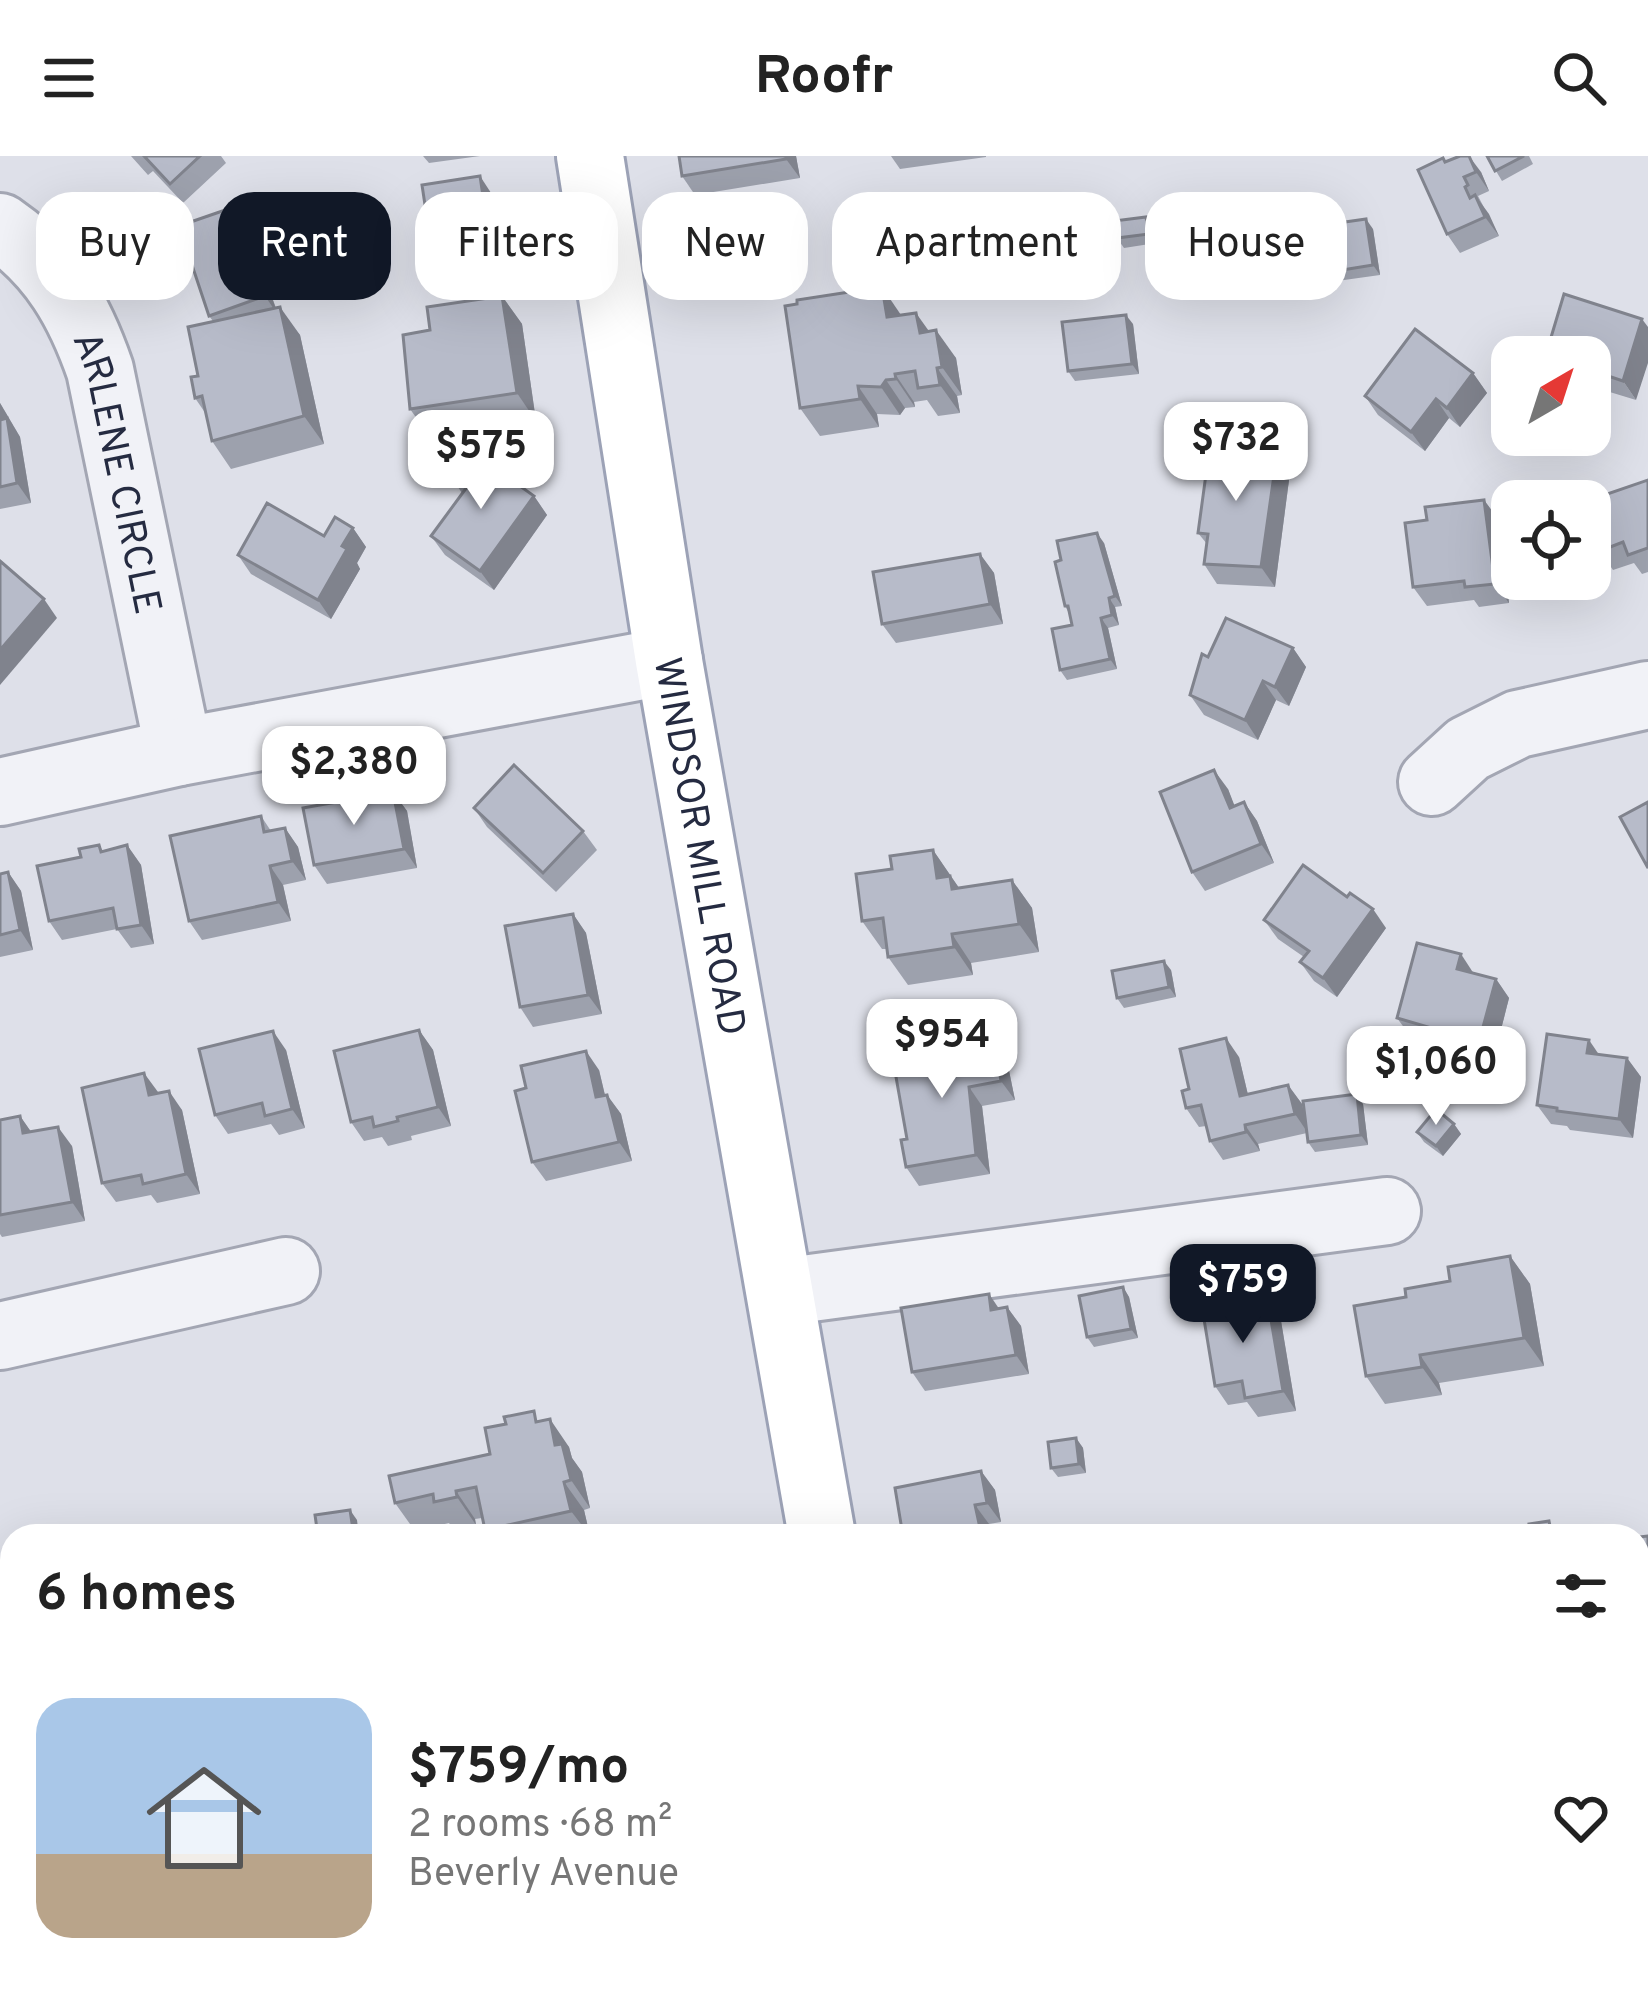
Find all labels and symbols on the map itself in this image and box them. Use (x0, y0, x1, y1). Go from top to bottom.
street label: ARLENE CIRCLE (59, 325, 170, 619)
north arrow (1491, 336, 1611, 456)
pin: $732 (1165, 402, 1307, 504)
pin: $575 (410, 410, 552, 512)
street label: WINDSOR MILL ROAD (640, 654, 754, 1040)
pin: $2,380 (256, 726, 452, 828)
pin: $954 (871, 999, 1013, 1101)
pin: $1,060 (1338, 1026, 1534, 1128)
pin: $759 (1172, 1244, 1314, 1346)

